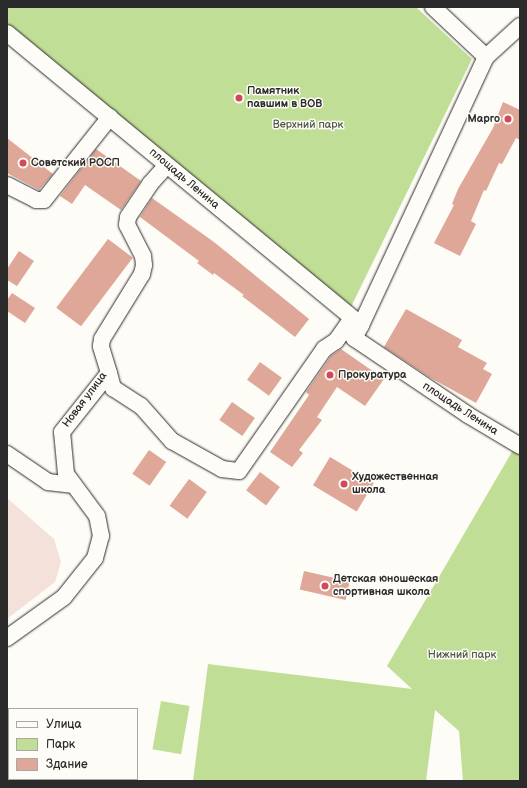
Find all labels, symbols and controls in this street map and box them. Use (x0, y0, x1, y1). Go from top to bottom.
place label: Памятник павшим в ВОВ (247, 85, 322, 111)
marker: Памятник павшим в ВОВ (234, 93, 244, 103)
place label: Марго (468, 112, 500, 126)
marker: Марго (503, 114, 513, 124)
park label: Верхний парк (273, 118, 343, 132)
street label: площадь Ленина (146, 146, 222, 212)
place label: Советский РОСП (31, 156, 120, 170)
marker: Советский РОСП (18, 158, 28, 168)
place label: Прокуратура (338, 368, 406, 382)
street label: Новая улица (60, 370, 110, 430)
marker: Прокуратура (325, 370, 335, 380)
street label: площадь Ленина (420, 380, 500, 438)
place label: Художественная школа (352, 471, 438, 497)
marker: Художественная школа (339, 479, 349, 489)
place label: Детская юношеская спортивная школа (333, 573, 438, 599)
marker: Детская юношеская спортивная школа (320, 581, 330, 591)
park label: Нижний парк (428, 648, 496, 662)
legend (8, 708, 138, 780)
text: Улица (46, 717, 82, 732)
text: Парк (46, 737, 75, 752)
text: Здание (46, 757, 88, 772)

